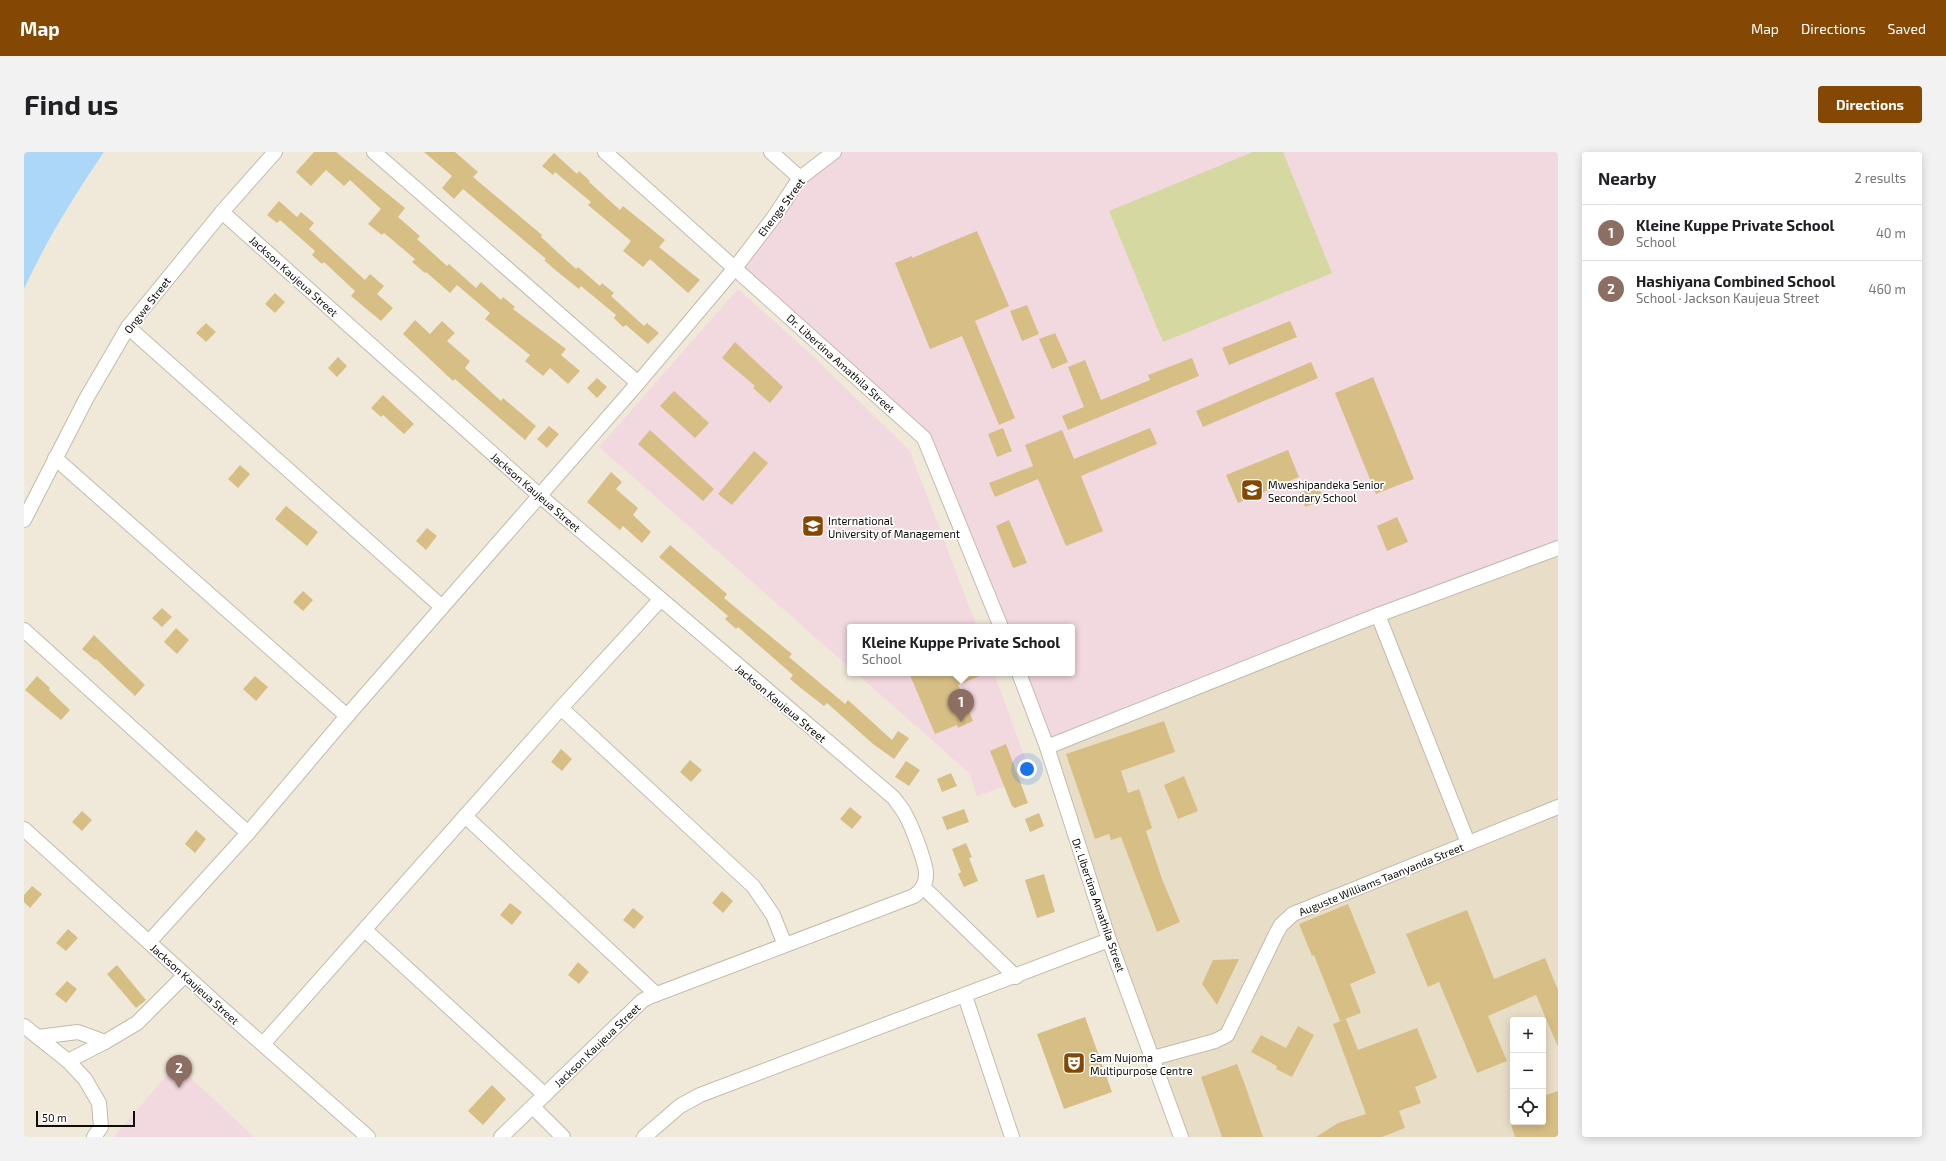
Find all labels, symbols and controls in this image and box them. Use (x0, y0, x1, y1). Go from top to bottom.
text: Map (20, 17, 60, 40)
text: Map (1751, 20, 1779, 37)
text: Directions (1801, 20, 1866, 37)
text: Saved (1888, 20, 1926, 37)
button: Directions (1818, 86, 1922, 123)
text: Find us (24, 87, 118, 121)
text: Nearby (1598, 168, 1656, 188)
text: 2 results (1854, 170, 1906, 186)
street label: Ehenge Street (755, 175, 807, 239)
text: Kleine Kuppe Private School (1636, 216, 1834, 234)
text: 1 (1608, 225, 1614, 241)
text: 40 m (1876, 225, 1906, 241)
street label: Jackson Kaujeua Street (247, 233, 341, 320)
text: School (1636, 234, 1676, 250)
text: Hashiyana Combined School (1636, 272, 1835, 290)
street label: Ongwe Street (121, 274, 173, 336)
text: 2 (1607, 281, 1615, 297)
text: 460 m (1868, 281, 1906, 297)
text: School · Jackson Kaujeua Street (1636, 290, 1819, 306)
street label: Dr. Libertina Amathila Street (784, 311, 898, 415)
street label: Jackson Kaujeua Street (488, 450, 583, 535)
school or university icon: Mweshipandeka Senior Secondary School (1239, 477, 1265, 503)
place label: Mweshipandeka Senior Secondary School (1268, 478, 1385, 504)
school or university icon: International University of Management (800, 513, 826, 539)
place label: International University of Management (828, 514, 960, 540)
popup (847, 624, 1075, 676)
text: Kleine Kuppe Private School (862, 633, 1060, 651)
text: School (862, 651, 902, 667)
street label: Jackson Kaujeua Street (732, 661, 829, 745)
pin: 1 (948, 689, 974, 722)
your location (1017, 759, 1037, 779)
street label: Dr. Libertina Amathila Street (1070, 836, 1128, 974)
street label: Auguste Williams Taanyanda Street (1297, 840, 1465, 918)
street label: Jackson Kaujeua Street (148, 941, 242, 1028)
street label: Jackson Kaujeua Street (551, 1001, 643, 1090)
map controls (1510, 1017, 1546, 1125)
button: + (1510, 1017, 1546, 1053)
theatre icon: Sam Nujoma Multipurpose Centre (1061, 1050, 1087, 1076)
place label: Sam Nujoma Multipurpose Centre (1090, 1051, 1193, 1077)
button: − (1510, 1053, 1546, 1089)
pin: 2 (166, 1055, 192, 1088)
button: locate (1510, 1089, 1546, 1125)
scale bar (36, 1109, 135, 1128)
text: 50 m (42, 1111, 67, 1124)

